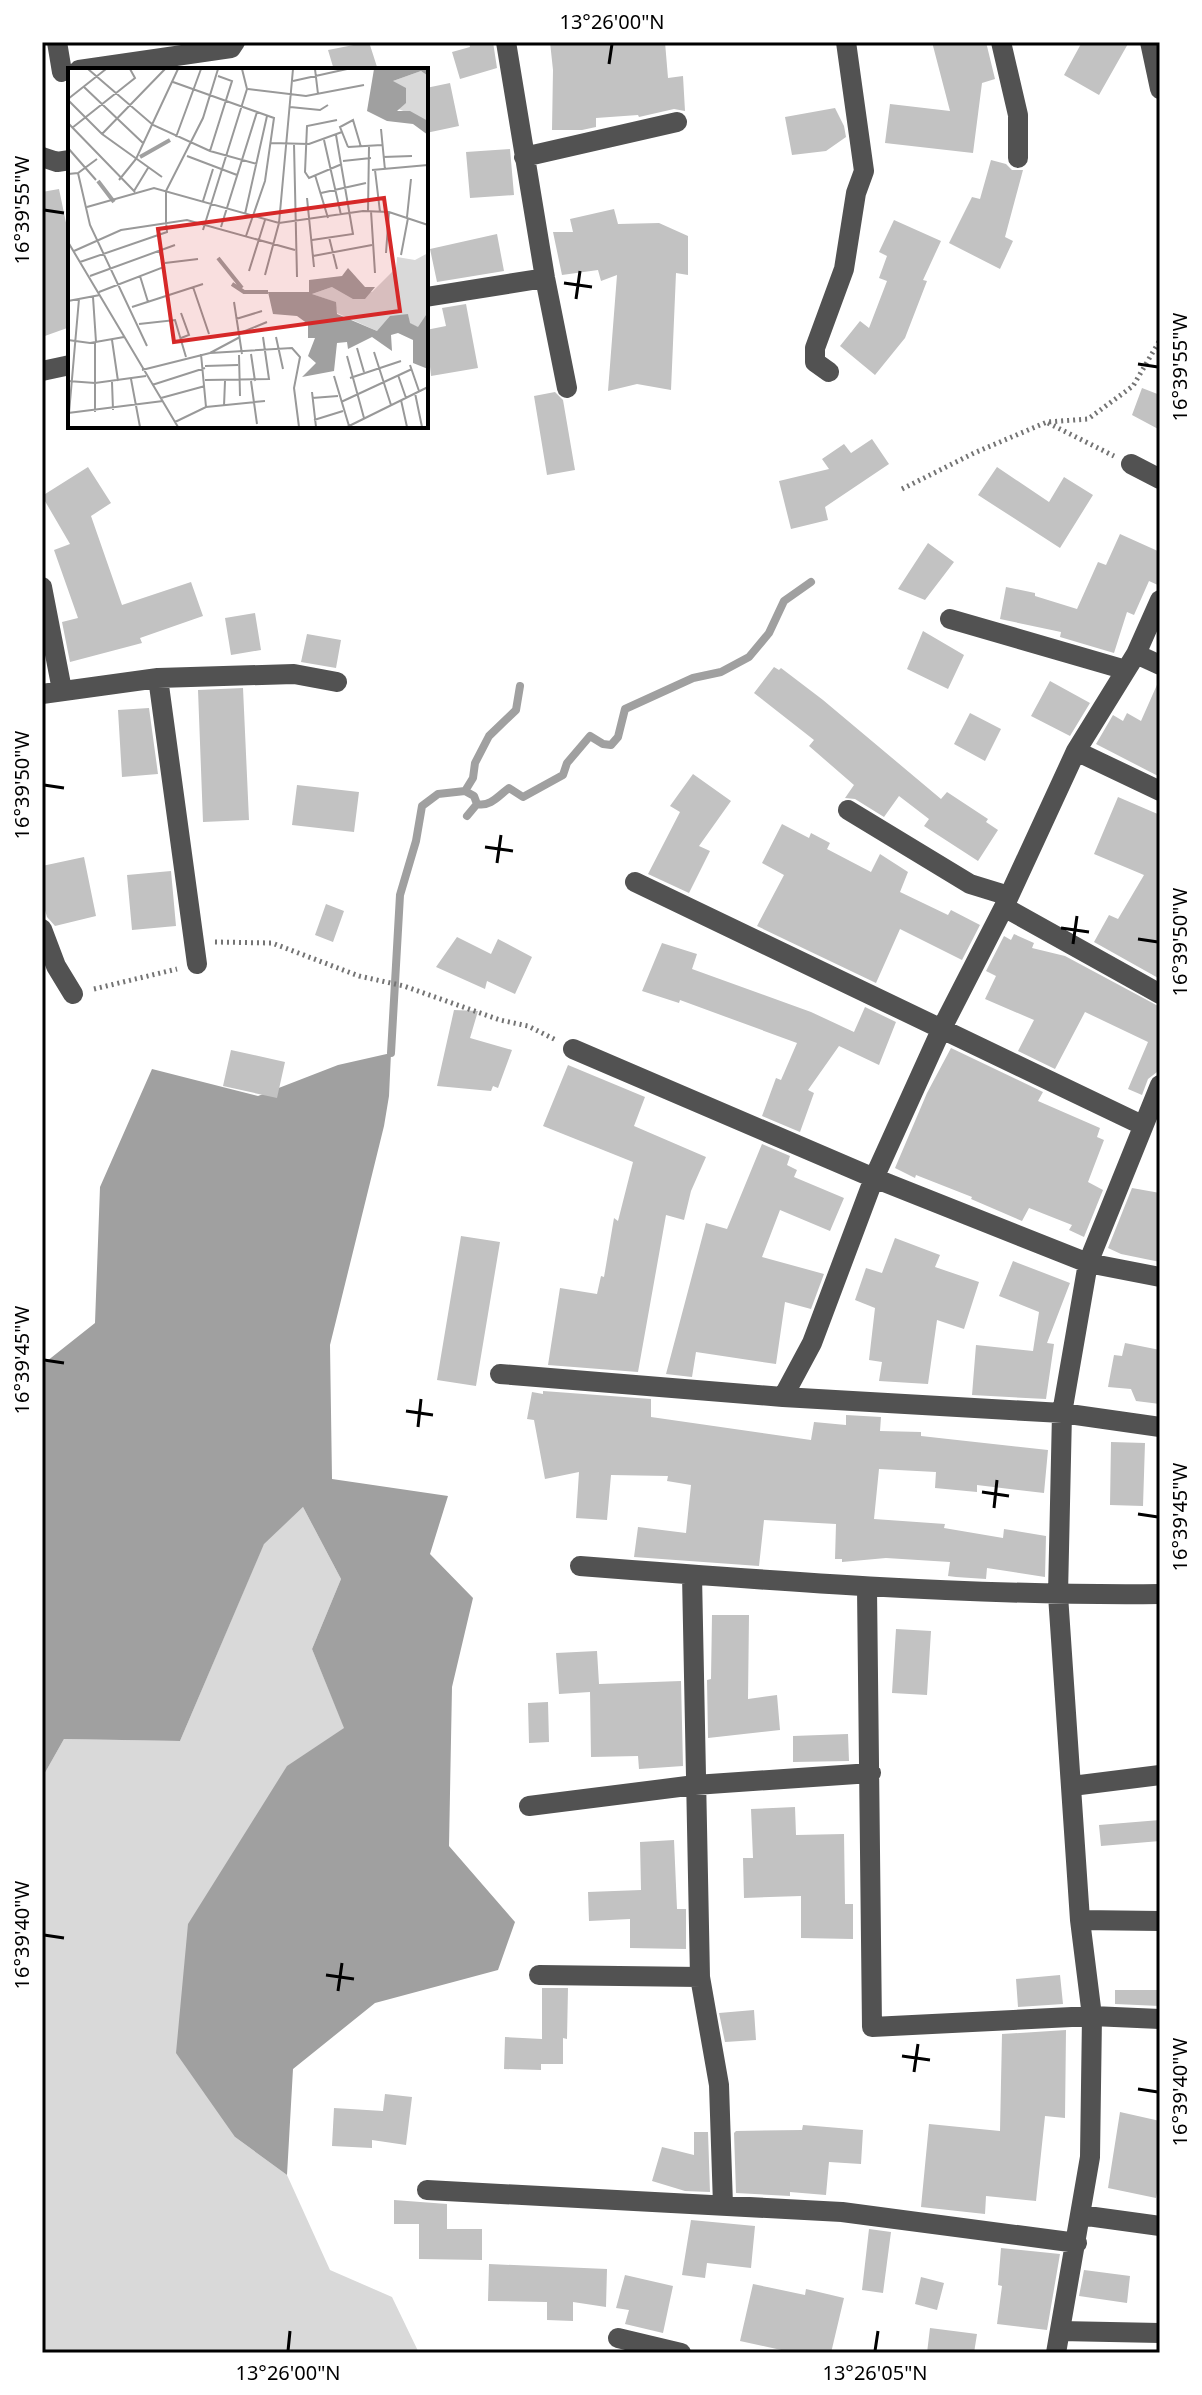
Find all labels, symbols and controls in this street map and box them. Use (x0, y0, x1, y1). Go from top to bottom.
text: 13°26'00"N (559, 8, 665, 35)
inset map (68, 68, 428, 428)
text: 16°39'55"W (8, 155, 35, 264)
text: 16°39'55"W (1166, 312, 1193, 421)
text: 16°39'50"W (8, 730, 35, 839)
text: 16°39'50"W (1166, 887, 1193, 996)
text: 16°39'45"W (8, 1305, 35, 1414)
text: 16°39'45"W (1166, 1462, 1193, 1571)
text: 16°39'40"W (8, 1880, 35, 1989)
text: 16°39'40"W (1166, 2037, 1193, 2146)
text: 13°26'00"N (235, 2359, 341, 2386)
text: 13°26'05"N (822, 2359, 928, 2386)

